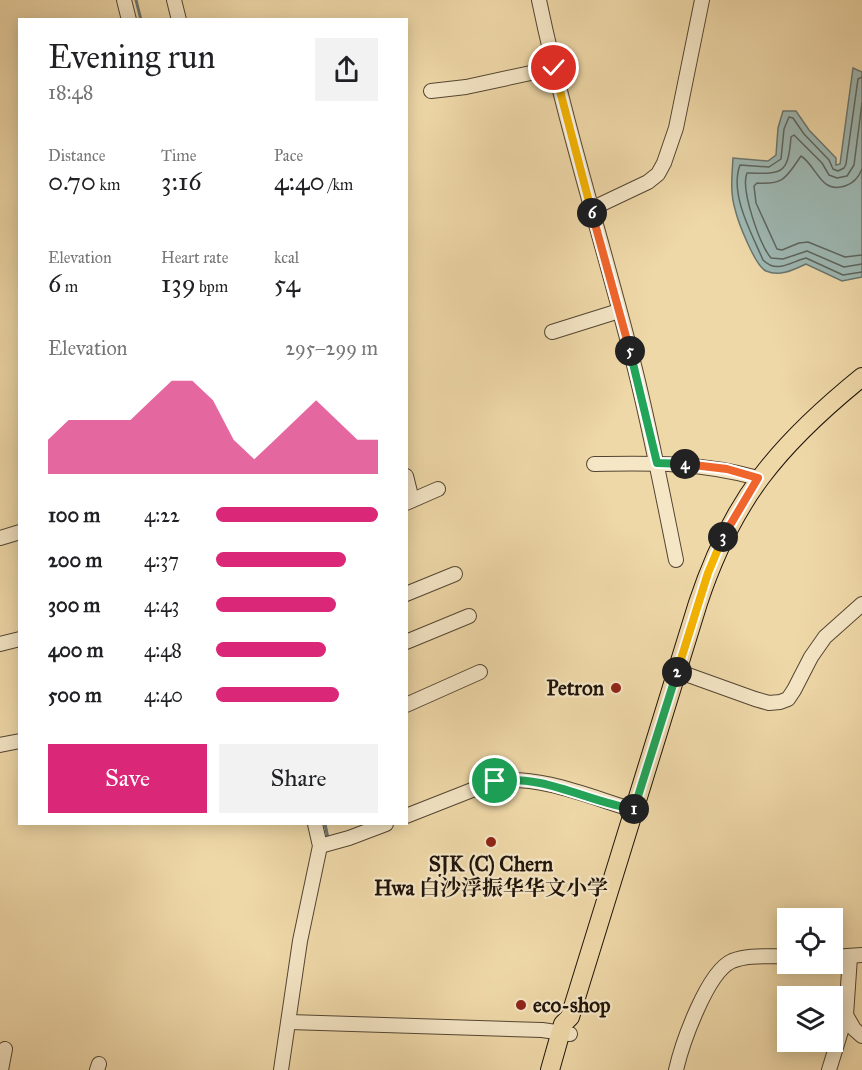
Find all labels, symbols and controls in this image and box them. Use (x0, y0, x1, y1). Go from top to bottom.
text: Evening run (48, 37, 215, 77)
button: share (315, 38, 378, 101)
pin (528, 42, 579, 93)
icon: check (537, 51, 570, 84)
text: 18:48 (48, 80, 93, 104)
text: Distance (48, 146, 105, 165)
text: Time (161, 146, 196, 165)
text: Pace (274, 146, 303, 165)
text: 0.70 (48, 165, 96, 197)
text: 3:16 (161, 165, 201, 197)
text: 4:40 (274, 165, 325, 197)
text: km (96, 175, 120, 194)
text: /km (325, 175, 353, 194)
pin: 6 (577, 198, 607, 228)
text: 6 (588, 203, 596, 222)
text: Elevation (48, 248, 112, 267)
text: Heart rate (161, 248, 228, 267)
text: kcal (274, 248, 299, 267)
text: 6 (48, 267, 61, 299)
text: 139 (161, 267, 196, 299)
text: 54 (274, 267, 300, 299)
text: m (61, 277, 78, 296)
text: bpm (196, 277, 228, 296)
text: Elevation (48, 336, 127, 360)
text: 295–299 m (285, 336, 378, 360)
pin: 5 (615, 336, 645, 366)
text: 5 (626, 341, 634, 360)
pin: 4 (670, 449, 700, 479)
text: 4 (681, 454, 689, 473)
text: 100 m (48, 503, 100, 527)
text: 4:22 (144, 503, 180, 527)
pin: 3 (708, 522, 738, 552)
text: 3 (720, 527, 726, 546)
text: 200 m (48, 548, 102, 572)
text: 4:37 (144, 548, 179, 572)
text: 300 m (48, 593, 100, 617)
text: 4:43 (144, 593, 179, 617)
text: 400 m (48, 638, 104, 662)
text: 4:48 (144, 638, 182, 662)
pin: 2 (662, 657, 692, 687)
text: 2 (673, 662, 681, 681)
place label: Petron (546, 675, 605, 701)
marker: Petron (609, 681, 623, 695)
text: 500 m (48, 683, 102, 707)
text: 4:40 (144, 683, 183, 707)
button: Save (48, 744, 207, 813)
button: Share (219, 744, 378, 813)
pin (469, 755, 520, 806)
icon: arrive (478, 764, 511, 797)
pin: 1 (619, 794, 649, 824)
text: 1 (631, 799, 637, 818)
marker: SJK (C) Chern Hwa 白沙浮振华华文小学 (484, 835, 498, 849)
place label: SJK (C) Chern Hwa 白沙浮振华华文小学 (374, 851, 608, 901)
map controls (777, 908, 843, 1052)
button: locate (777, 908, 843, 974)
button: layers (777, 986, 843, 1052)
place label: eco-shop (533, 992, 611, 1018)
marker: eco-shop (514, 998, 528, 1012)

